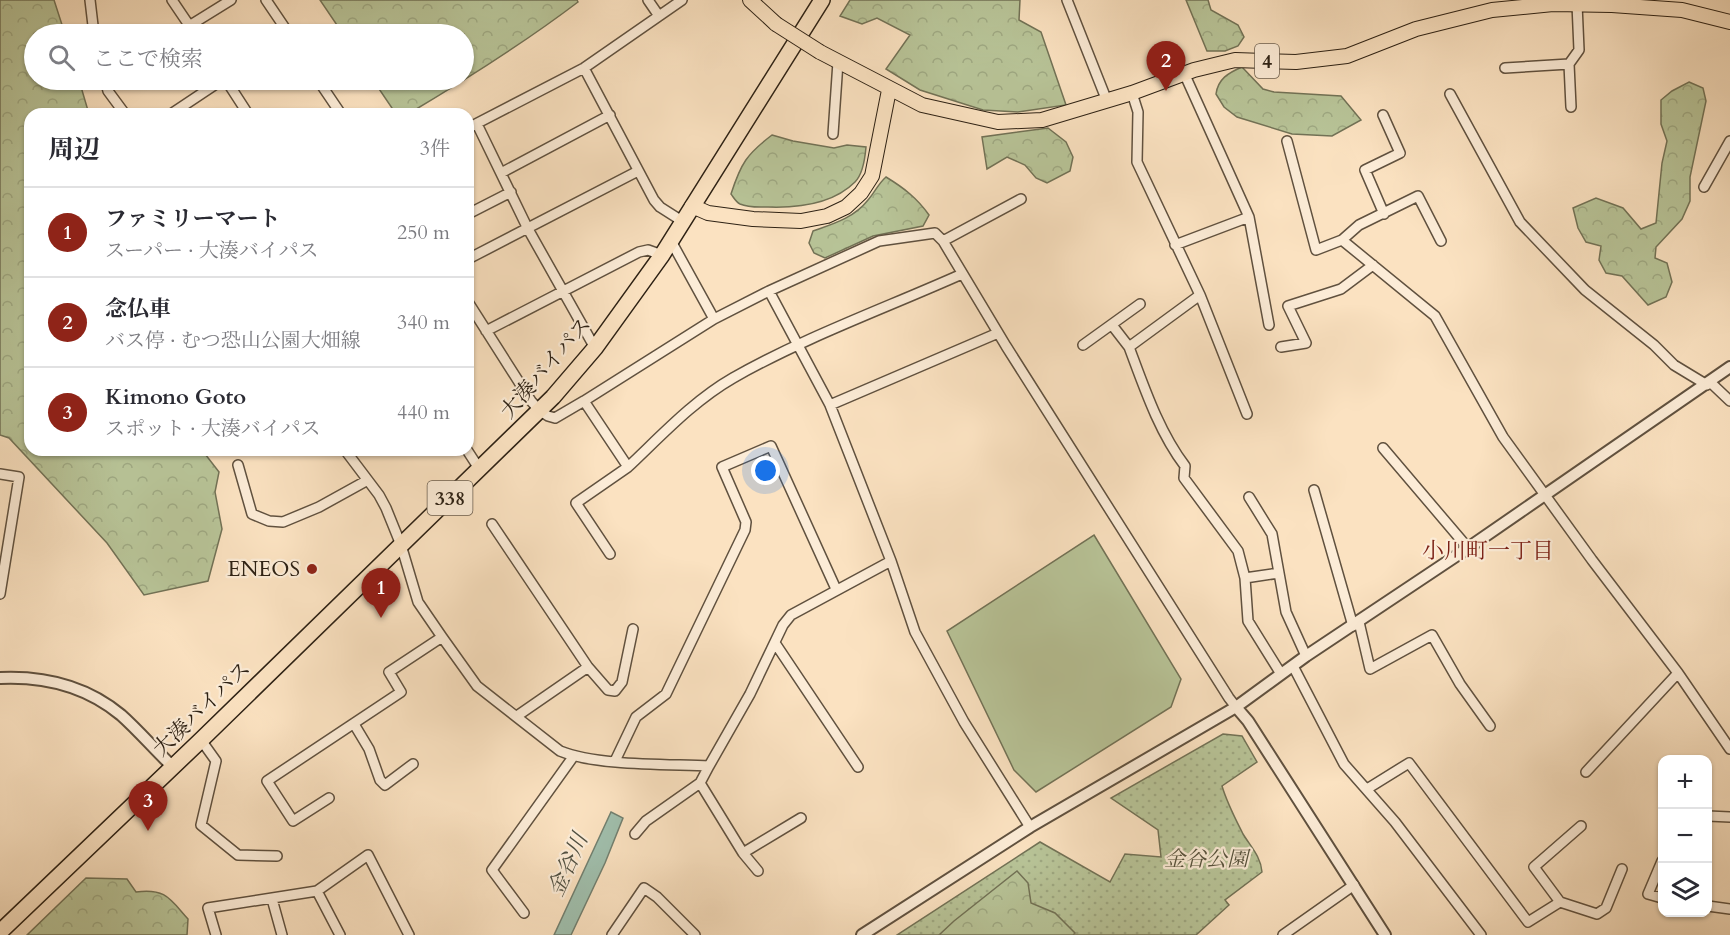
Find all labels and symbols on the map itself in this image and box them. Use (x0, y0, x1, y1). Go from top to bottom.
pin: 2 (1146, 42, 1186, 91)
road number: 4 (1255, 44, 1279, 78)
street label: 大湊バイパス (494, 311, 598, 425)
your location (751, 456, 780, 485)
road number: 338 (428, 481, 472, 515)
district label: 小川町一丁目 (1422, 536, 1554, 566)
place label: ENEOS (227, 555, 300, 584)
marker: ENEOS (305, 562, 319, 576)
pin: 1 (362, 568, 400, 618)
street label: 大湊バイパス (147, 655, 257, 763)
pin: 3 (128, 782, 168, 831)
water label: 金谷川 (541, 827, 596, 901)
park label: 金谷公園 (1164, 845, 1251, 874)

